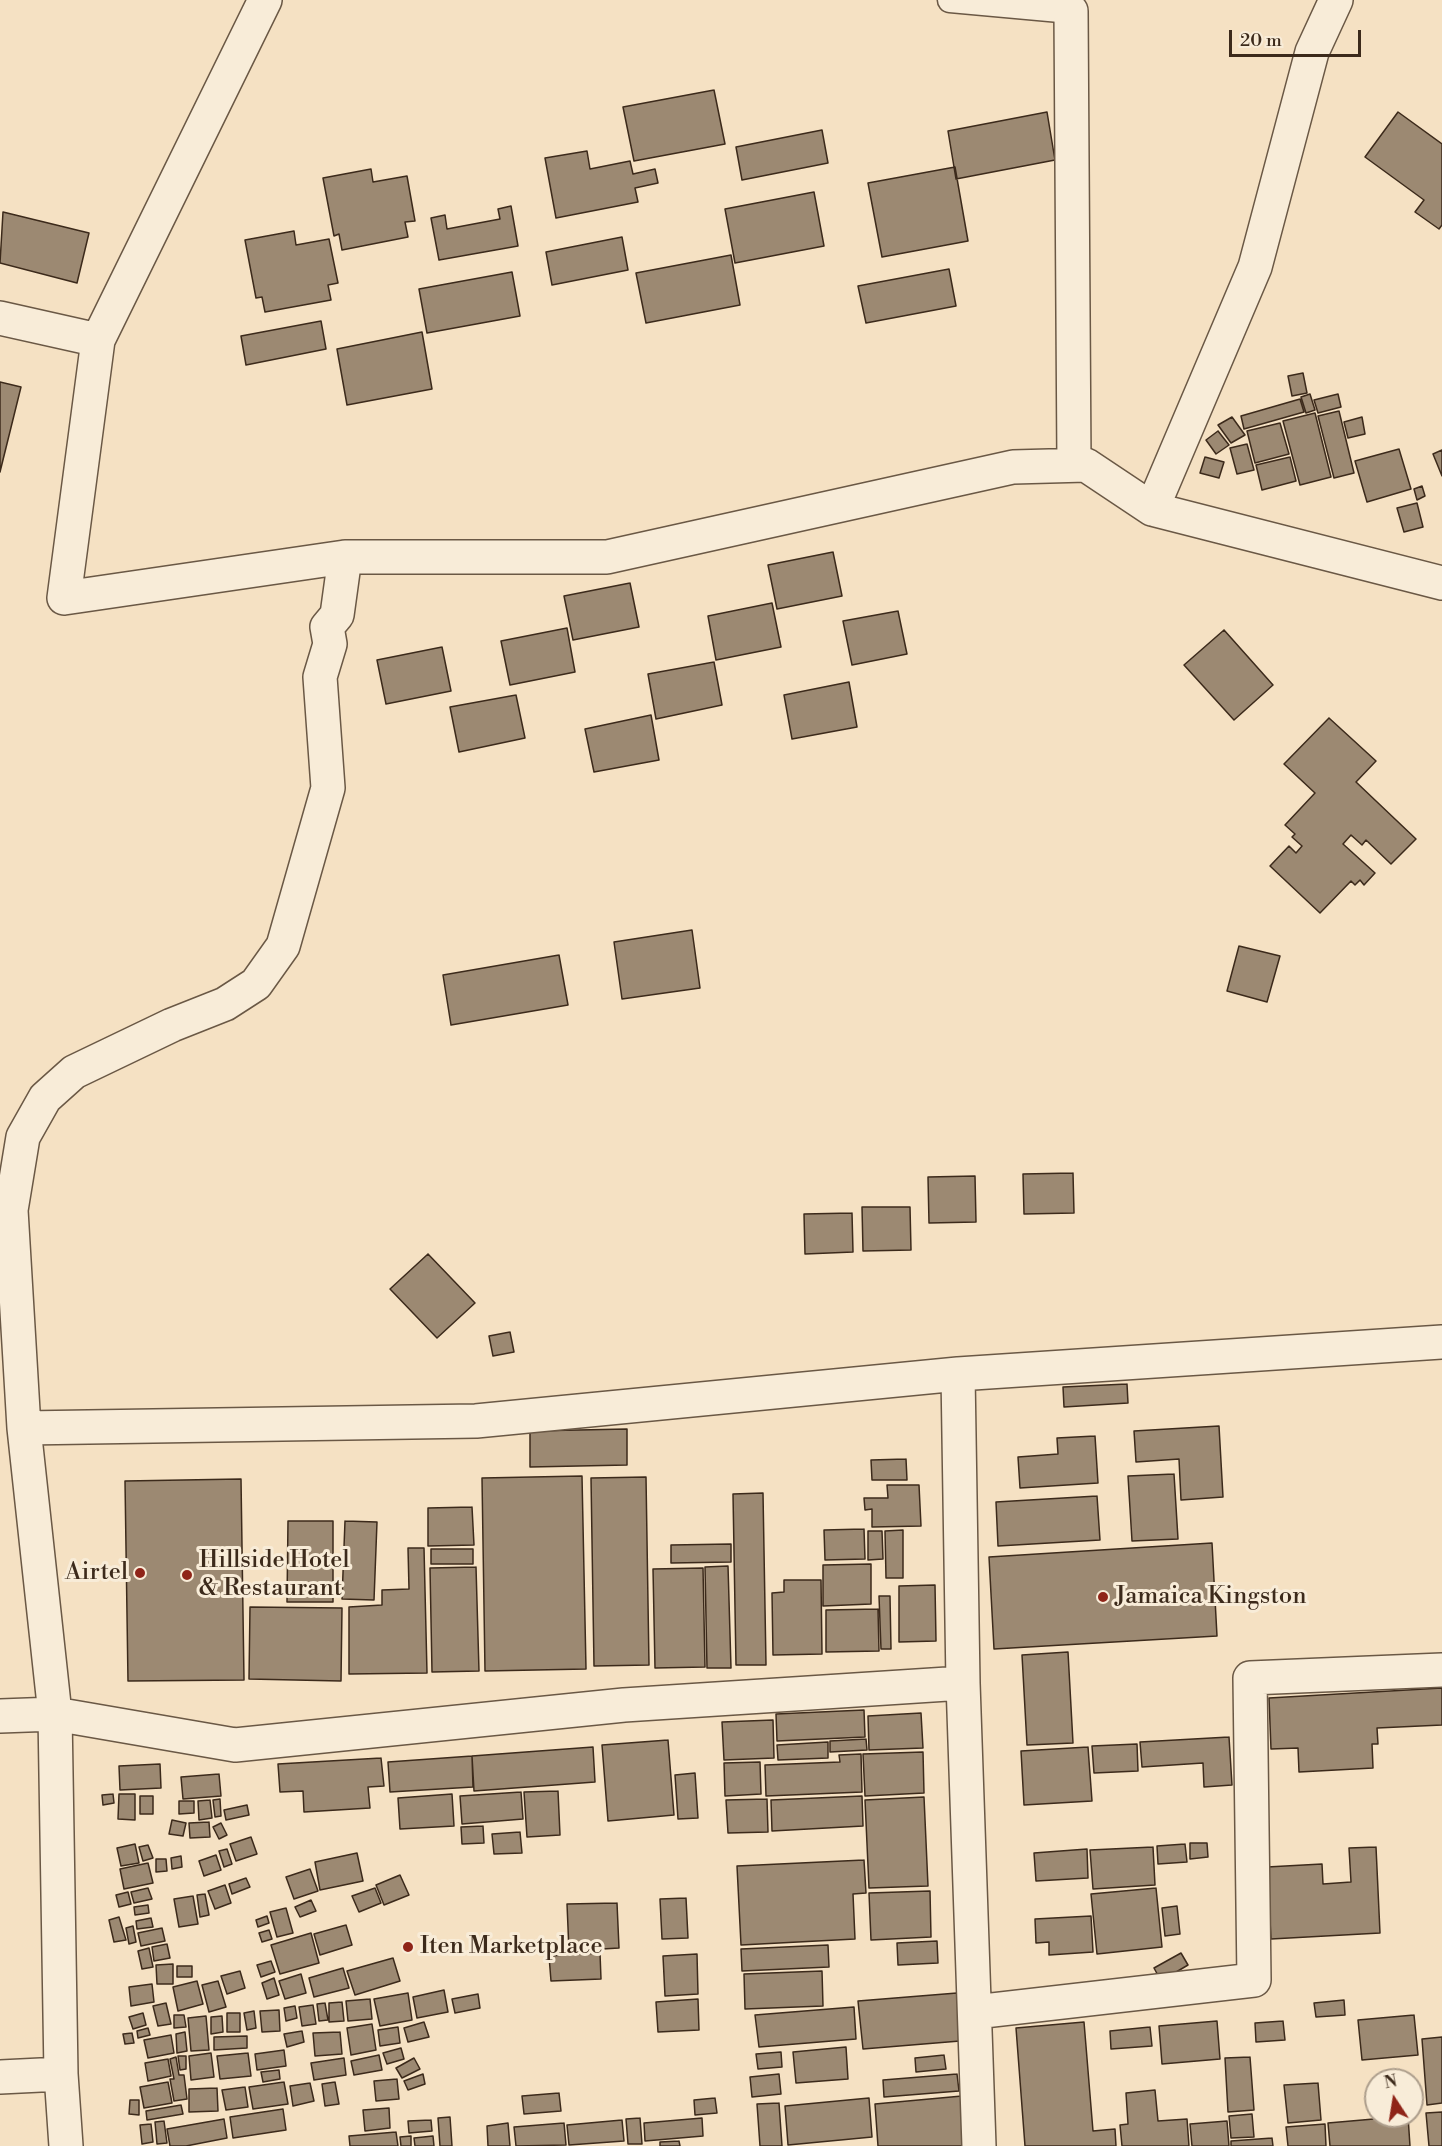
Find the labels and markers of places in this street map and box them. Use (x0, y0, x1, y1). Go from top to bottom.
place label: Hillside Hotel & Restaurant (199, 1547, 350, 1603)
place label: Airtel (65, 1559, 128, 1587)
marker: Airtel (133, 1566, 147, 1580)
marker: Hillside Hotel & Restaurant (180, 1568, 194, 1582)
place label: Jamaica Kingston (1115, 1583, 1306, 1611)
marker: Jamaica Kingston (1096, 1590, 1110, 1604)
place label: Iten Marketplace (420, 1933, 603, 1961)
marker: Iten Marketplace (401, 1940, 415, 1954)

